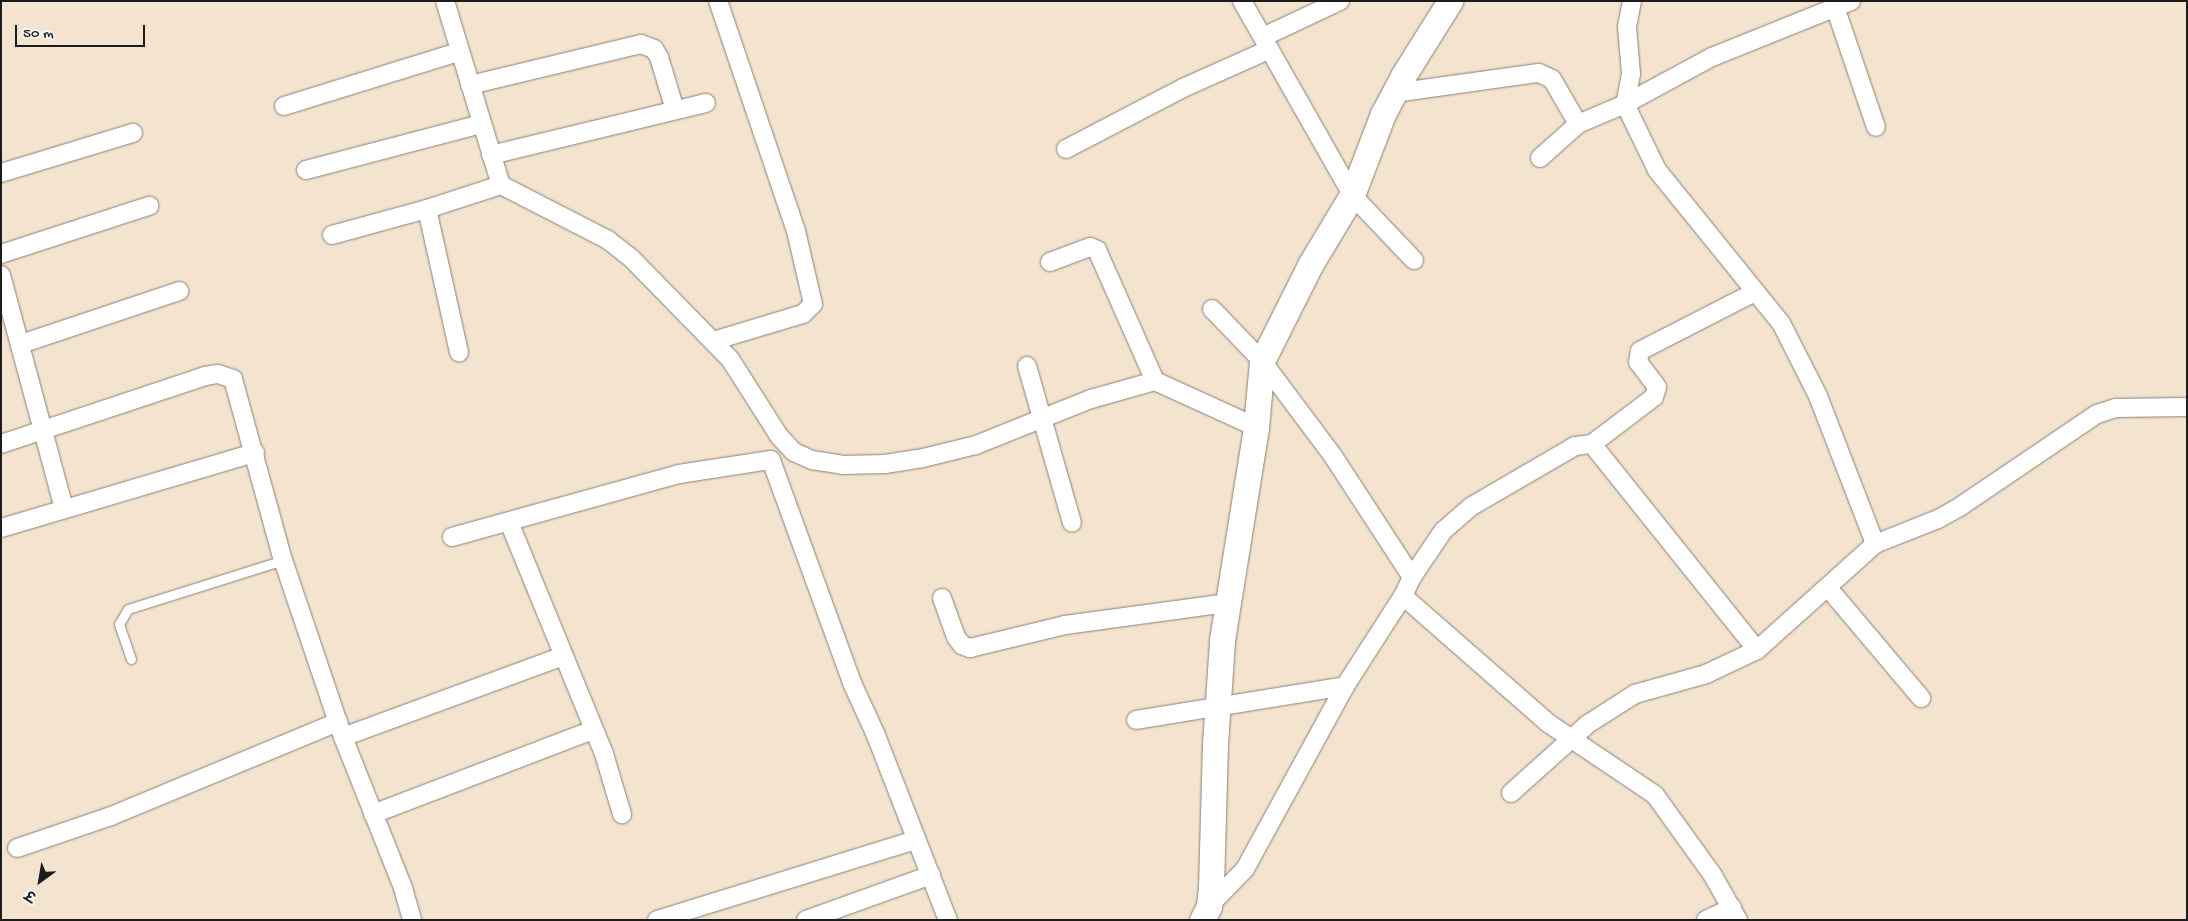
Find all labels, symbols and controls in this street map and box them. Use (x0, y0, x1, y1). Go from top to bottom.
scale bar (18, 15, 148, 47)
text: 50 m (23, 25, 54, 43)
north arrow (15, 856, 65, 906)
text: उ (23, 884, 40, 904)

